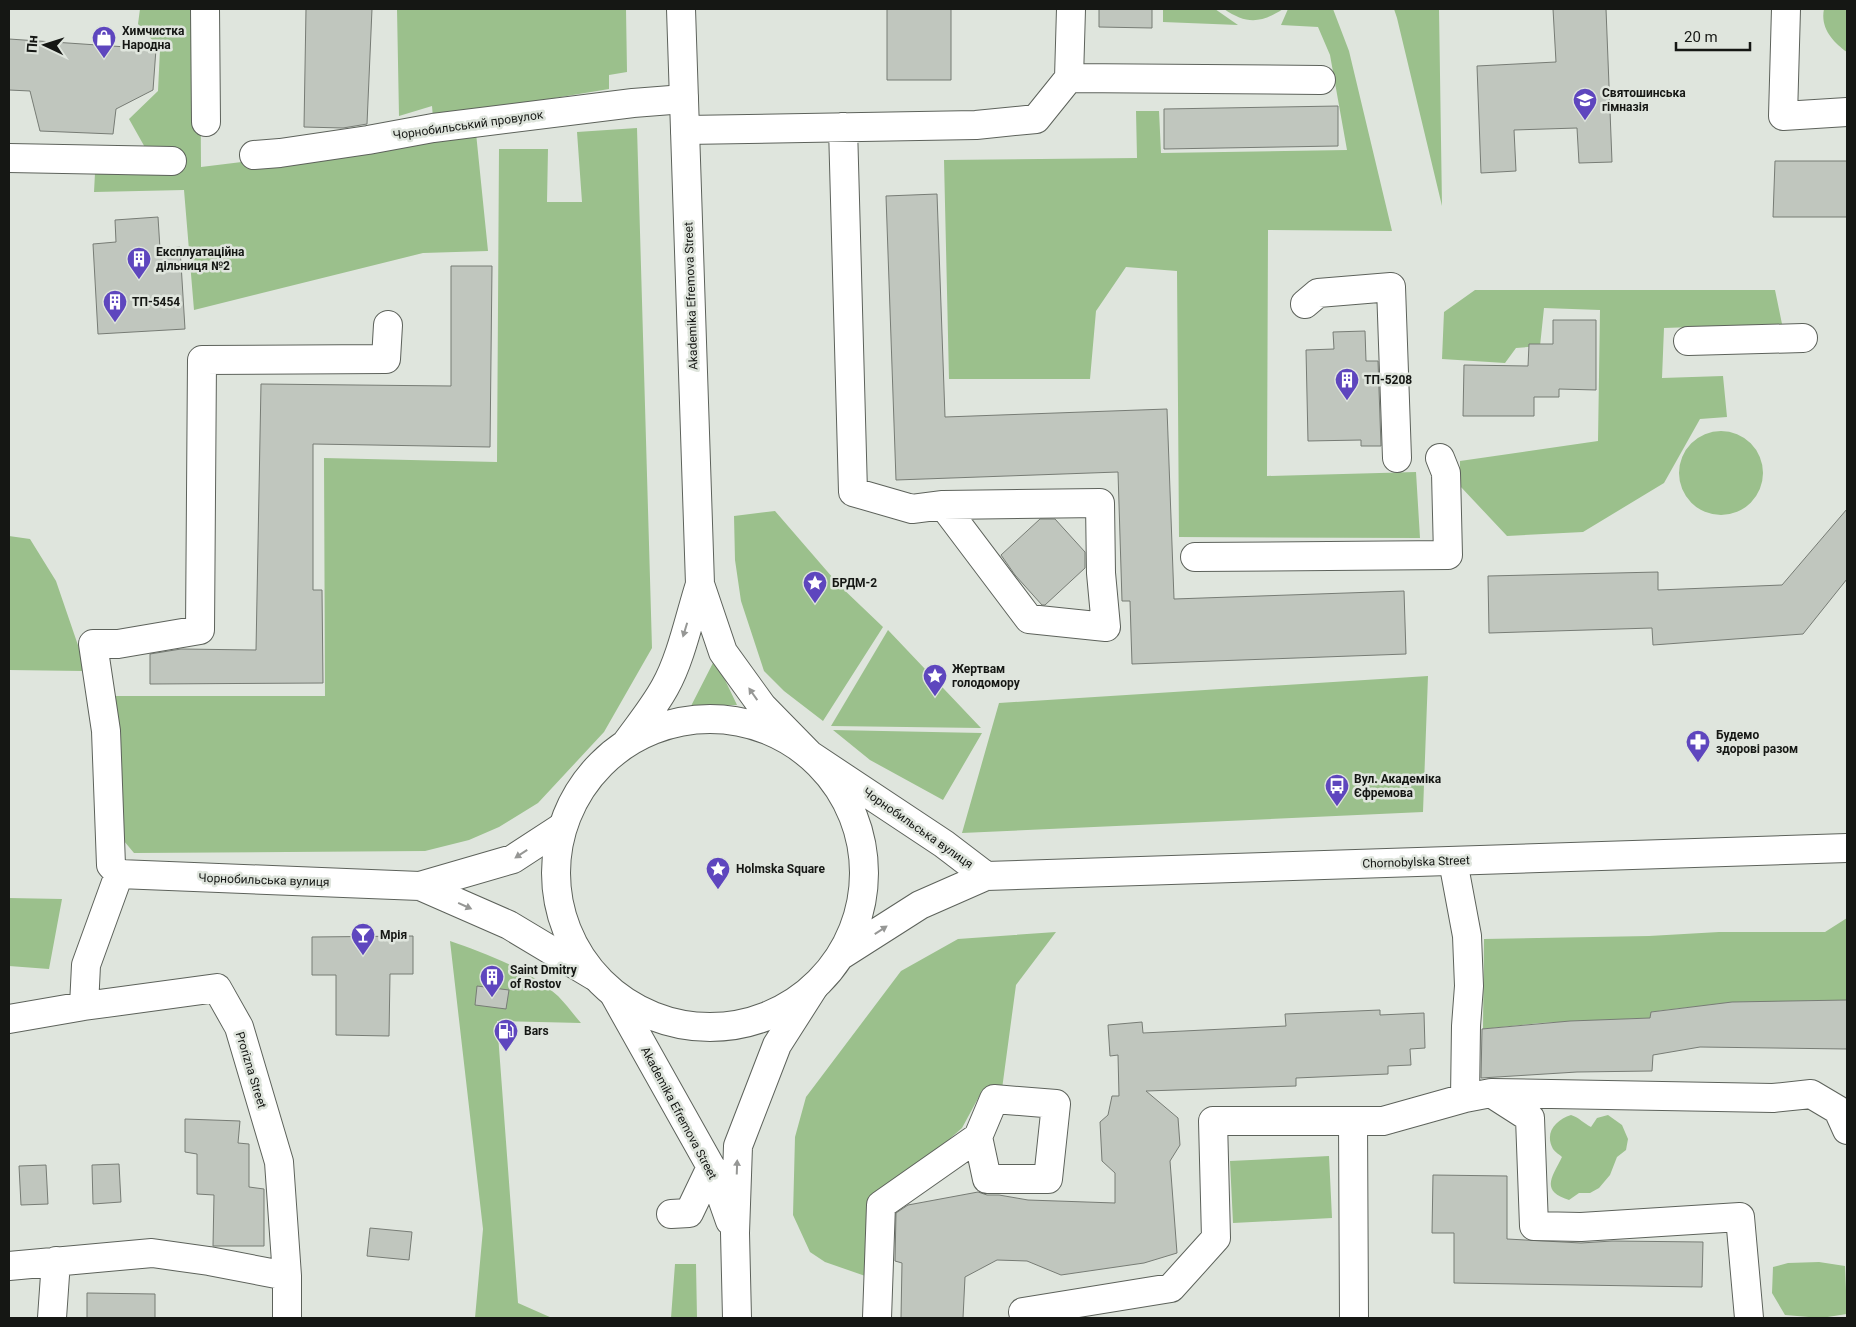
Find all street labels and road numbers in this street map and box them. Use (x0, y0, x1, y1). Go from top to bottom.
street label: Чорнобильський провулок (392, 107, 545, 142)
street label: Akademika Efremova Street (681, 222, 701, 370)
street label: Чорнобильська вулиця (860, 785, 976, 871)
street label: Chornobylska Street (1362, 853, 1470, 871)
street label: Чорнобильська вулиця (198, 871, 330, 889)
street label: Prorizna Street (233, 1030, 269, 1110)
street label: Akademika Efremova Street (638, 1044, 720, 1182)

